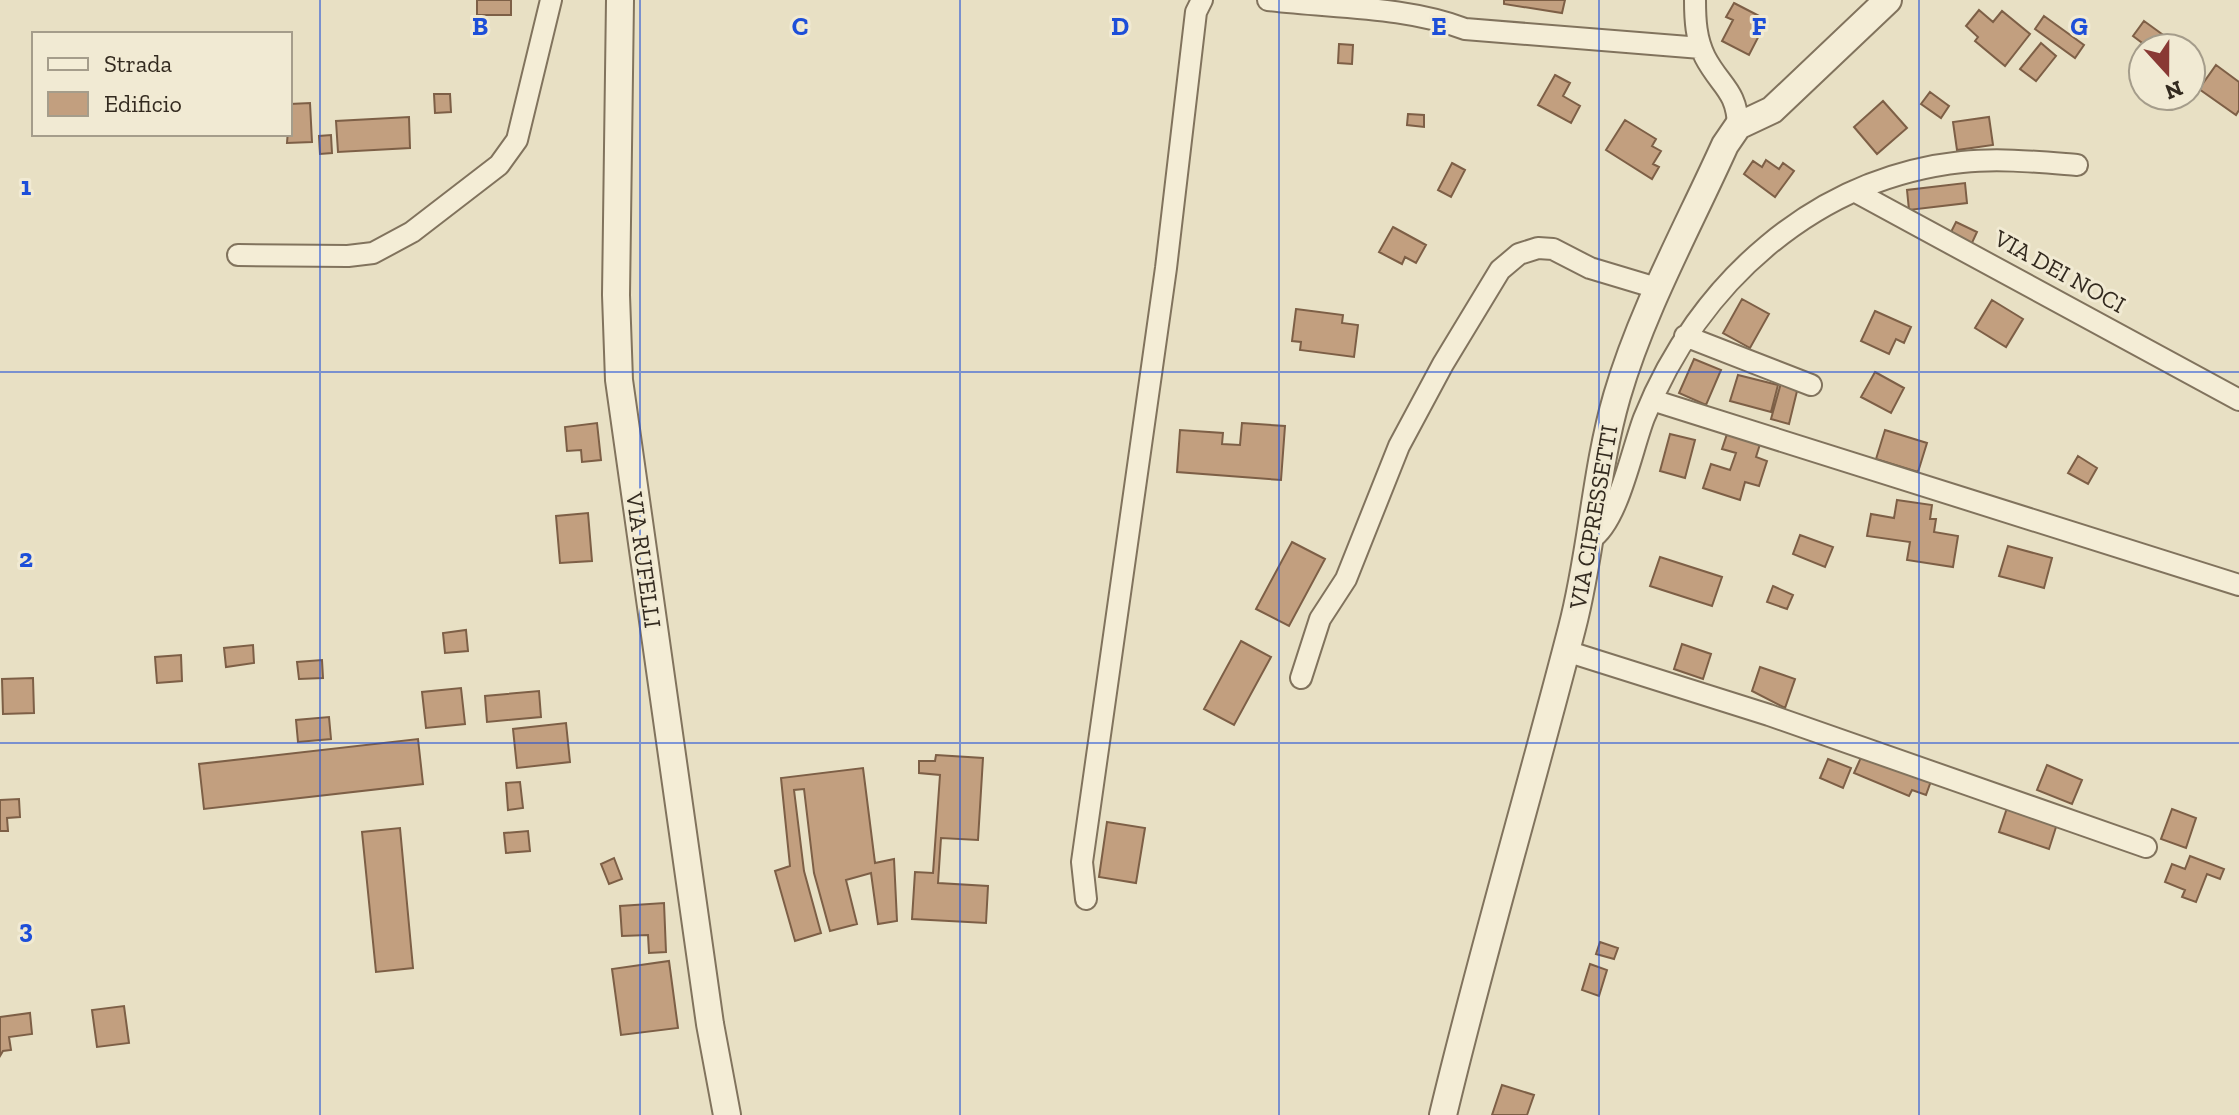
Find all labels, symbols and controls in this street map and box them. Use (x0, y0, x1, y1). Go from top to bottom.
text: B (472, 10, 488, 42)
text: C (792, 10, 808, 42)
text: D (1111, 10, 1129, 42)
text: E (1431, 10, 1447, 42)
text: F (1752, 10, 1767, 42)
text: G (2070, 10, 2088, 42)
legend (32, 32, 292, 136)
north arrow (2127, 32, 2207, 112)
text: Strada (104, 49, 173, 78)
text: N (2161, 75, 2187, 106)
text: Edificio (104, 89, 182, 118)
text: 1 (21, 170, 32, 202)
street label: VIA DEI NOCI (1988, 223, 2131, 319)
street label: VIA CIPRESSETTI (1562, 423, 1623, 612)
street label: VIA RUFELLI (620, 489, 668, 630)
text: 2 (19, 542, 33, 574)
text: 3 (19, 913, 33, 945)

